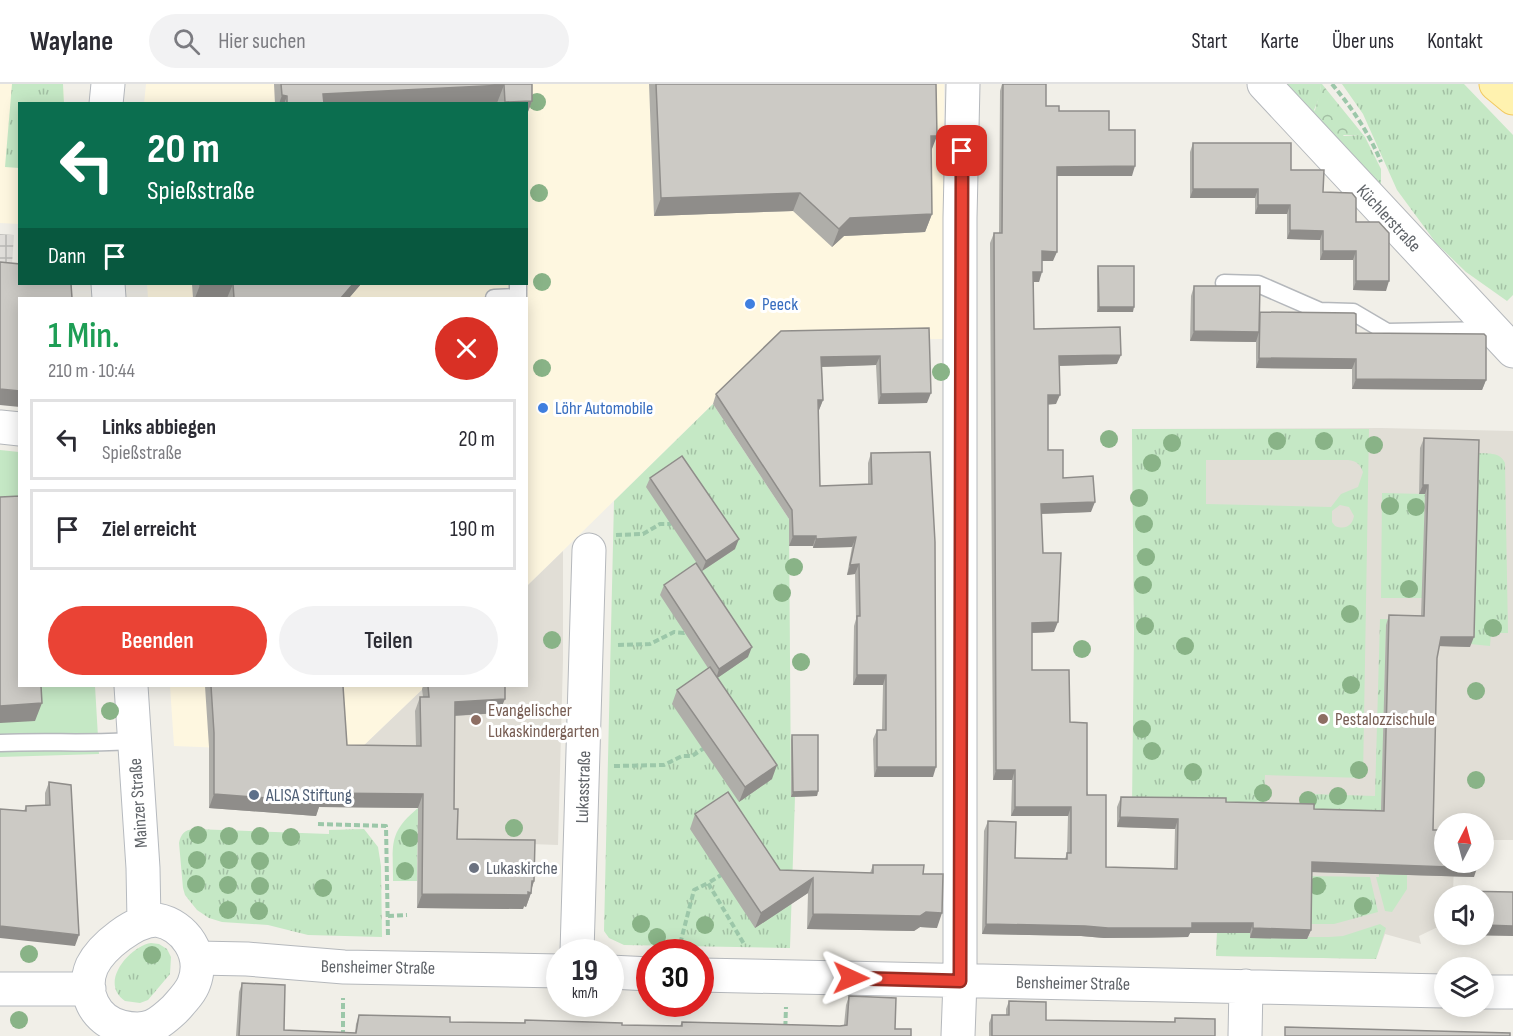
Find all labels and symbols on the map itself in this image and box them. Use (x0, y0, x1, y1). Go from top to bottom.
pin (936, 125, 987, 176)
street label: Küchlerstraße (1352, 180, 1425, 256)
place label: Peeck (762, 294, 798, 315)
marker: Peeck (743, 297, 757, 311)
place label: Löhr Automobile (555, 398, 653, 419)
marker: Löhr Automobile (536, 401, 550, 415)
place label: Evangelischer Lukaskindergarten (488, 700, 599, 742)
place label: Pestalozzischule (1335, 709, 1435, 730)
marker: Pestalozzischule (1316, 712, 1330, 726)
marker: Evangelischer Lukaskindergarten (469, 713, 483, 727)
street label: Lukasstraße (572, 750, 595, 824)
street label: Mainzer Straße (125, 757, 152, 849)
place label: ALISA Stiftung (265, 785, 352, 806)
marker: ALISA Stiftung (247, 788, 261, 802)
north arrow (1434, 813, 1494, 873)
place label: Lukaskirche (486, 858, 558, 879)
marker: Lukaskirche (467, 861, 481, 875)
speed limit sign: 30 (636, 939, 714, 1017)
position arrow (819, 946, 883, 1010)
street label: Bensheimer Straße (321, 956, 435, 979)
street label: Bensheimer Straße (1016, 972, 1130, 995)

